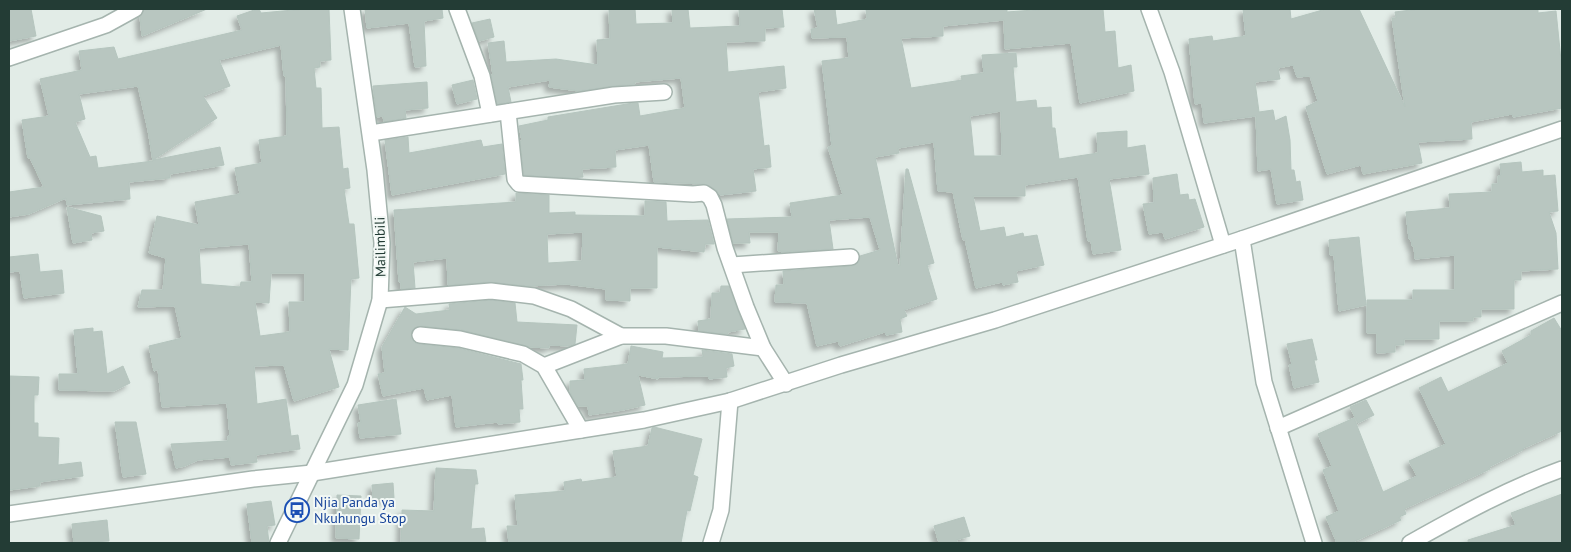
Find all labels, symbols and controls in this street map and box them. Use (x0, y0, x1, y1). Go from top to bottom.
street label: Mailimbili (370, 217, 390, 277)
place label: Njia Panda ya Nkuhungu Stop (314, 493, 406, 527)
bus stop icon: Njia Panda ya Nkuhungu Stop (284, 497, 310, 523)

